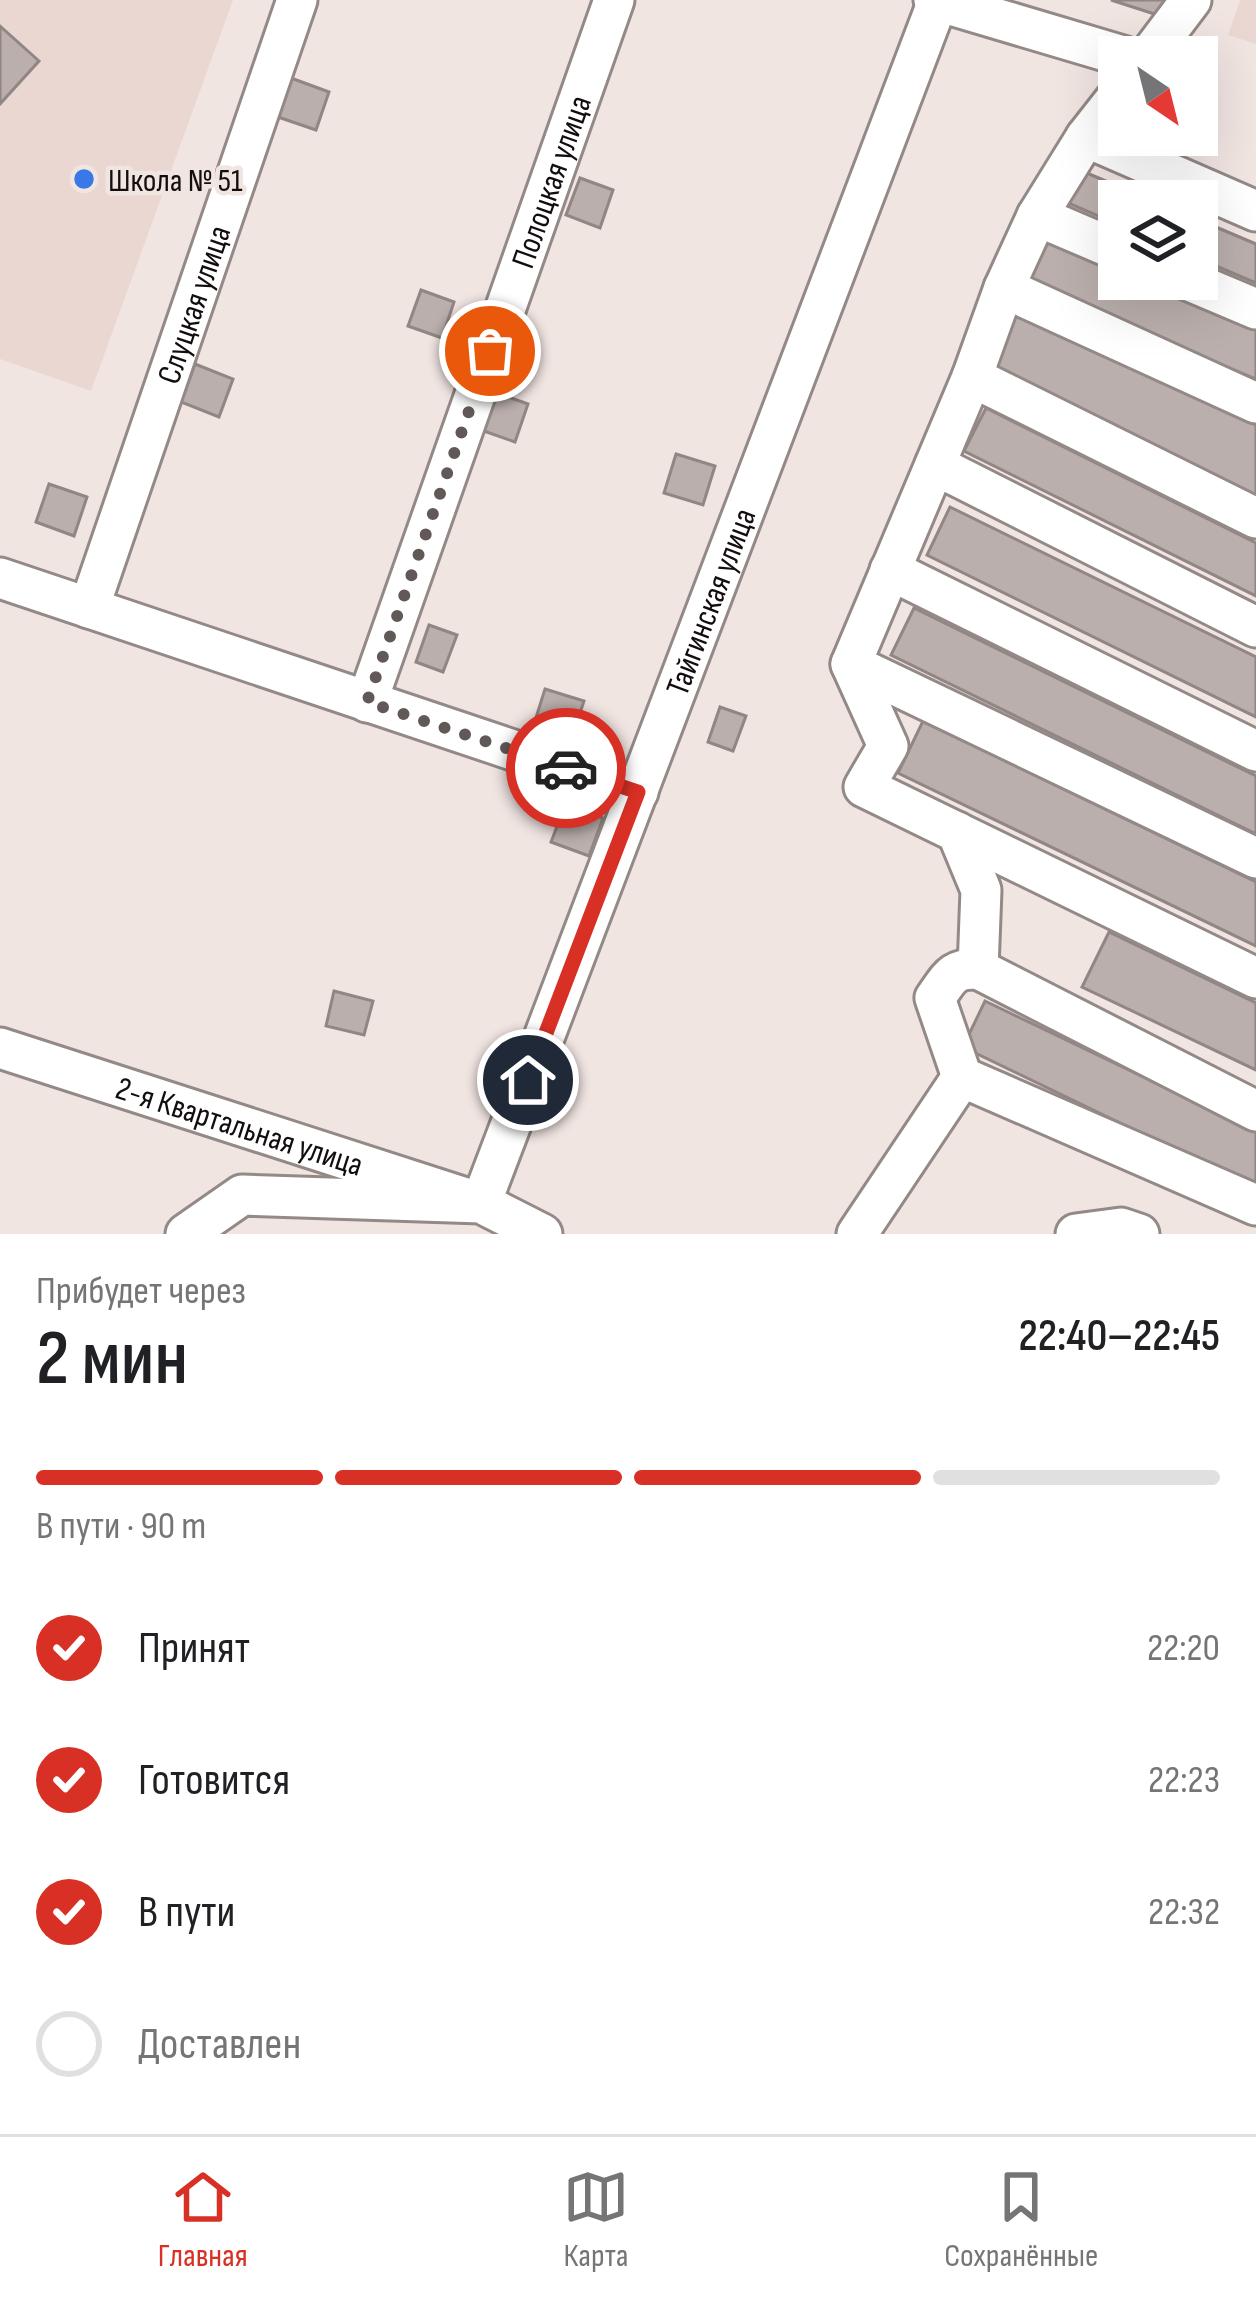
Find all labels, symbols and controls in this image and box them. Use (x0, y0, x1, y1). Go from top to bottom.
north arrow (1098, 36, 1218, 156)
map controls (1098, 36, 1218, 300)
street label: Полоцкая улица (503, 90, 601, 274)
place label: Школа № 51 (108, 161, 243, 201)
marker: Школа № 51 (71, 166, 97, 192)
button: layers (1098, 180, 1218, 300)
street label: Слуцкая улица (149, 221, 240, 389)
pin (439, 300, 541, 402)
icon: bag (457, 318, 523, 384)
street label: Тайгинская улица (658, 503, 765, 701)
courier (506, 708, 626, 828)
icon: car (533, 735, 599, 801)
pin (477, 1029, 579, 1131)
icon: home (495, 1047, 561, 1113)
street label: 2-я Квартальная улица (111, 1069, 368, 1186)
text: Прибудет через (36, 1268, 246, 1315)
text: 22:40–22:45 (1018, 1309, 1220, 1364)
text: 2 мин (36, 1313, 188, 1406)
text: В пути · 90 m (36, 1503, 206, 1550)
icon: check (36, 1615, 102, 1681)
text: Принят (138, 1621, 250, 1676)
text: 22:20 (1147, 1625, 1220, 1672)
icon: check (36, 1747, 102, 1813)
text: Готовится (138, 1753, 290, 1808)
text: 22:23 (1148, 1757, 1220, 1804)
icon: check (36, 1879, 102, 1945)
text: В пути (138, 1885, 235, 1940)
text: 22:32 (1148, 1889, 1220, 1936)
text: Доставлен (138, 2017, 301, 2072)
tab: Главная (158, 2164, 248, 2276)
tab: Карта (563, 2164, 629, 2276)
tab: Сохранённые (944, 2164, 1098, 2276)

